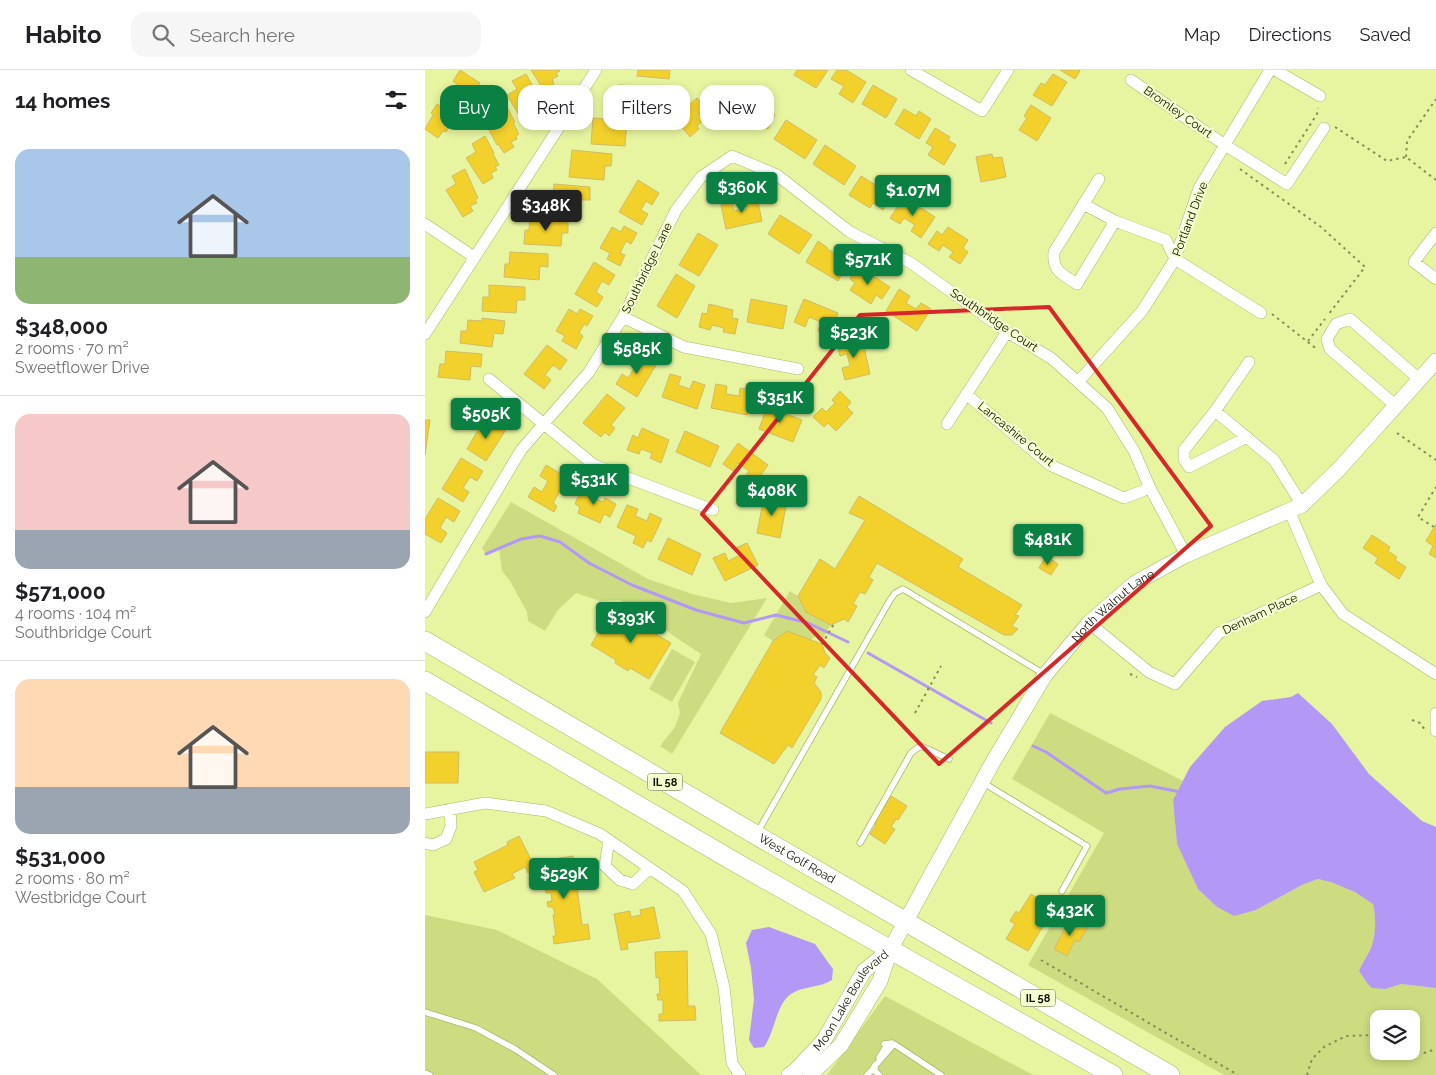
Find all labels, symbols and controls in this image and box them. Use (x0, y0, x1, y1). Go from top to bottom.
search box (131, 12, 481, 57)
text: Habito (25, 20, 101, 49)
icon: search (149, 21, 177, 49)
text: Search here (189, 24, 295, 46)
text: Map (1184, 24, 1220, 45)
text: Directions (1248, 24, 1332, 45)
text: Saved (1360, 24, 1411, 45)
street label: Bromley Court (1141, 83, 1215, 141)
chip: Buy (440, 85, 508, 130)
chip: Rent (518, 85, 593, 130)
chip: Filters (603, 85, 690, 130)
chip: New (700, 85, 774, 130)
icon: filters (382, 86, 410, 114)
text: 14 homes (15, 88, 110, 113)
pin: $360K (707, 172, 777, 214)
pin: $1.07M (872, 174, 954, 217)
text: $360K (717, 178, 767, 197)
street label: Portland Drive (1169, 180, 1211, 258)
icon: home (168, 181, 258, 271)
text: $1.07M (886, 181, 940, 200)
pin: $348K (511, 190, 581, 232)
text: $348K (522, 196, 570, 215)
street label: Southbridge Lane (619, 220, 675, 316)
pin: $571K (833, 244, 903, 286)
text: $571K (845, 250, 891, 269)
street label: Southbridge Court (948, 286, 1040, 354)
text: $348,000 (15, 314, 108, 339)
pin: $523K (819, 316, 889, 359)
text: $523K (830, 323, 878, 342)
pin: $585K (602, 332, 672, 375)
text: 2 rooms · 70 m² (15, 339, 129, 358)
text: $585K (613, 339, 661, 358)
text: Sweetflower Drive (15, 358, 149, 377)
pin: $351K (745, 382, 815, 424)
text: $351K (757, 388, 803, 407)
pin: $505K (451, 398, 521, 440)
street label: Lancashire Court (975, 399, 1057, 469)
text: $505K (462, 404, 510, 423)
icon: home (168, 447, 258, 537)
pin: $531K (559, 464, 629, 506)
text: $531K (571, 470, 617, 489)
pin: $408K (737, 474, 807, 517)
text: $408K (747, 481, 797, 500)
pin: $481K (1013, 524, 1083, 566)
text: $481K (1024, 530, 1072, 549)
street label: North Walnut Lane (1069, 567, 1157, 645)
text: $571,000 (15, 579, 106, 604)
street label: Denham Place (1220, 591, 1300, 637)
pin: $393K (596, 602, 666, 644)
text: 4 rooms · 104 m² (15, 604, 136, 623)
text: $393K (607, 608, 655, 627)
text: Southbridge Court (15, 623, 152, 642)
icon: home (168, 712, 258, 802)
road number: IL 58 (647, 774, 683, 790)
street label: West Golf Road (756, 831, 838, 886)
text: $531,000 (15, 844, 106, 869)
pin: $529K (529, 858, 599, 900)
text: $529K (540, 864, 588, 883)
text: 2 rooms · 80 m² (15, 869, 130, 888)
text: Westbridge Court (15, 888, 146, 907)
pin: $432K (1035, 894, 1105, 937)
text: $432K (1046, 901, 1094, 920)
street label: Moon Lake Boulevard (811, 947, 891, 1054)
road number: IL 58 (1021, 990, 1055, 1006)
map controls (1370, 1010, 1420, 1060)
button: layers (1370, 1010, 1420, 1060)

